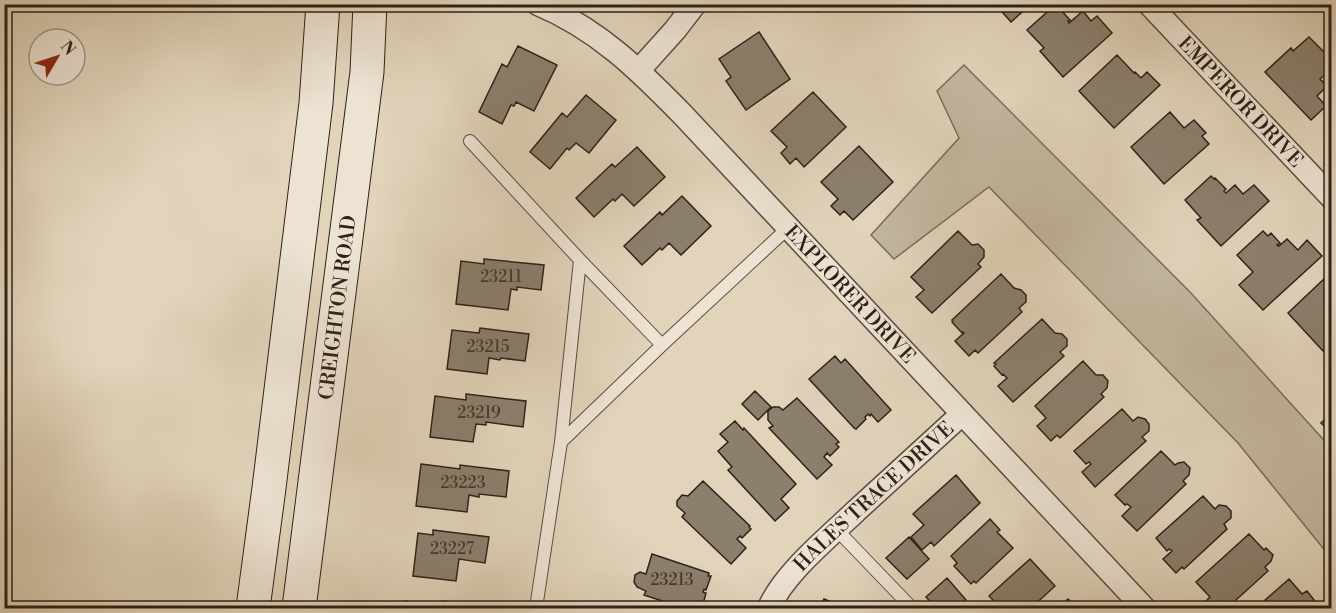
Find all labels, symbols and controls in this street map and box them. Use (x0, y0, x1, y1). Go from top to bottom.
north arrow (27, 27, 87, 87)
street label: EMPEROR DRIVE (1172, 32, 1308, 173)
text: N (56, 37, 80, 60)
street label: CREIGHTON ROAD (315, 214, 363, 401)
street label: EXPLORER DRIVE (779, 221, 920, 369)
house number: 23211 (480, 267, 522, 287)
house number: 23215 (467, 337, 510, 357)
house number: 23219 (457, 403, 501, 423)
street label: HALES TRACE DRIVE (789, 417, 960, 577)
house number: 23223 (440, 473, 486, 493)
house number: 23227 (430, 539, 474, 559)
house number: 23213 (651, 570, 694, 590)

